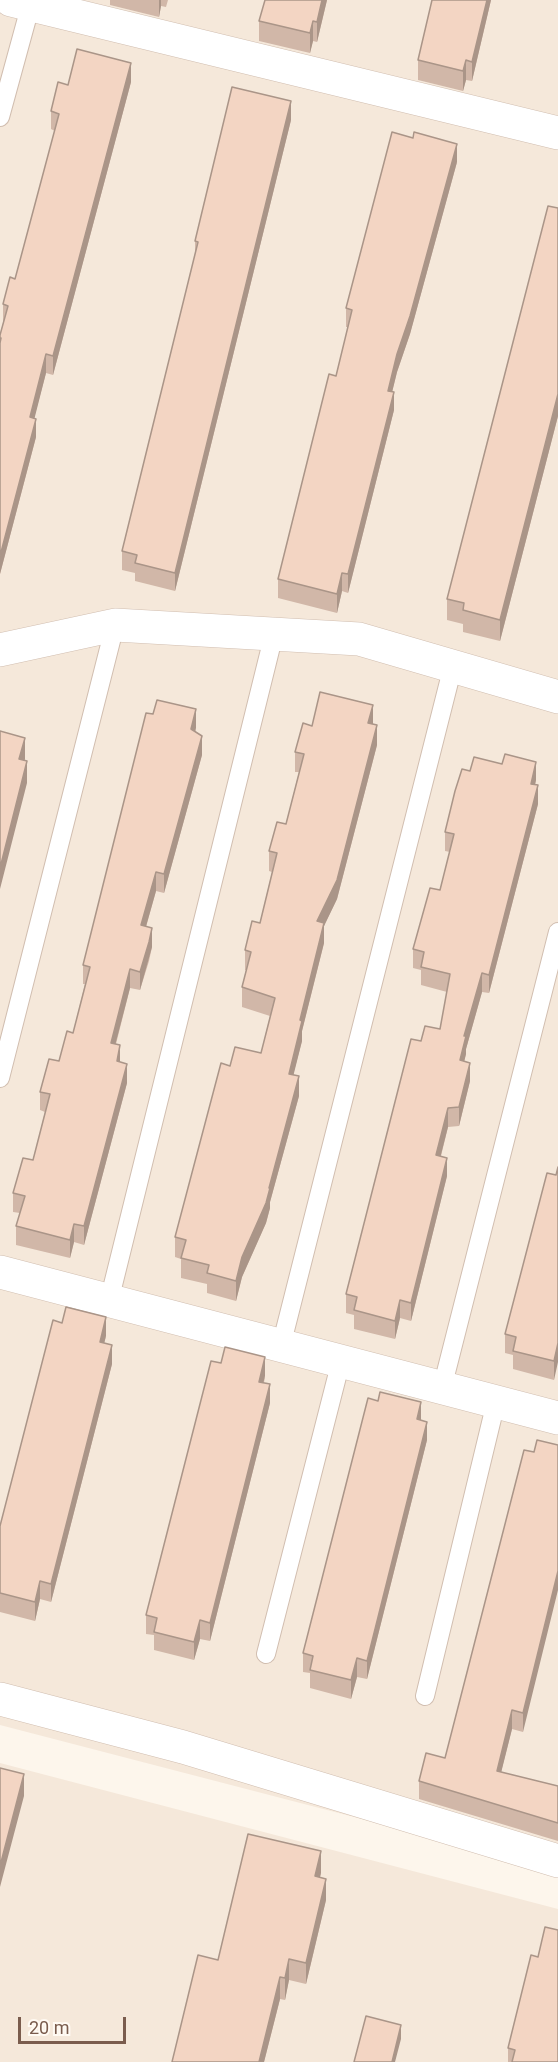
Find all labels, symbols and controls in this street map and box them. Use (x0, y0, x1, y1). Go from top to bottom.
scale bar (21, 2005, 129, 2043)
text: 20 m (29, 2017, 69, 2038)

